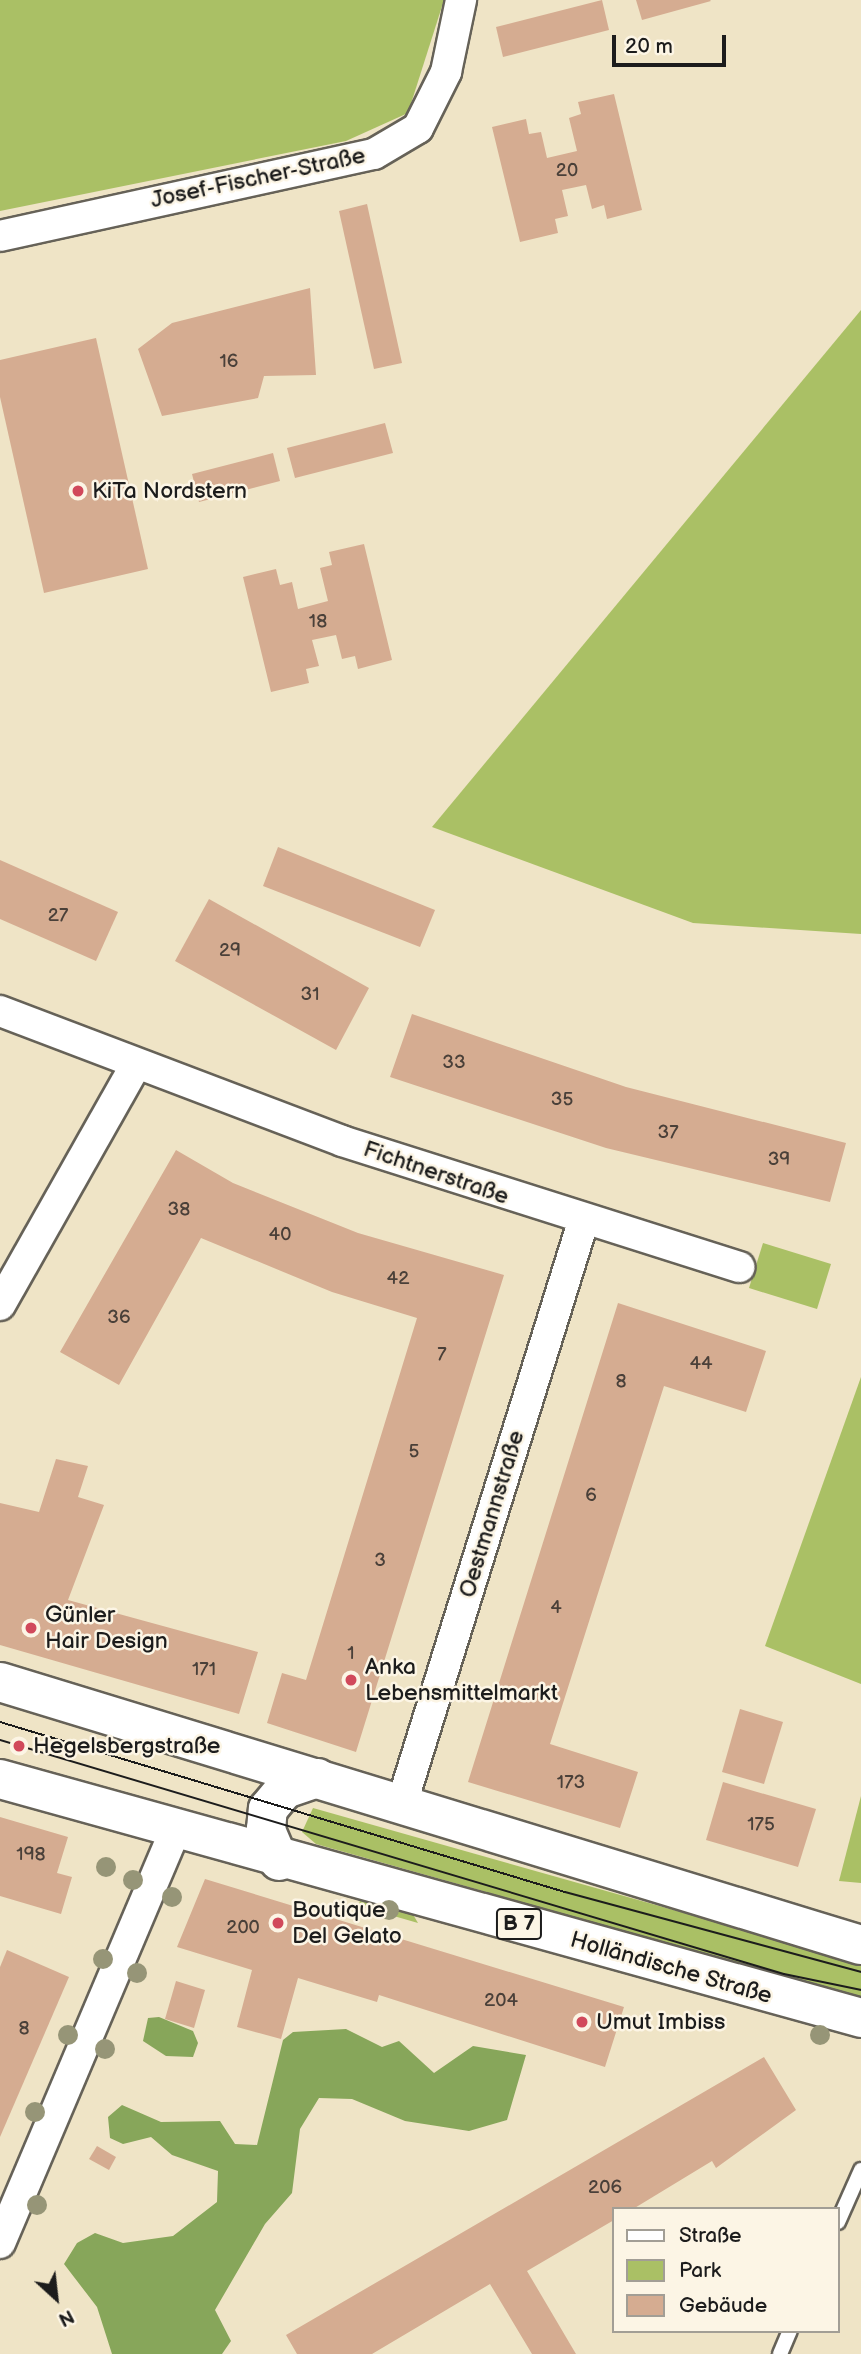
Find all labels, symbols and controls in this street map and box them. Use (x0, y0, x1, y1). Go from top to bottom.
scale bar (616, 21, 730, 65)
text: 20 m (625, 34, 673, 59)
street label: Josef-Fischer-Straße (148, 142, 368, 214)
house number: 20 (556, 160, 578, 182)
house number: 16 (220, 351, 238, 373)
place label: KiTa Nordstern (92, 477, 247, 505)
marker: KiTa Nordstern (70, 483, 86, 499)
house number: 18 (309, 611, 327, 633)
house number: 27 (48, 905, 68, 927)
house number: 29 (219, 940, 241, 962)
house number: 31 (300, 984, 320, 1006)
house number: 33 (442, 1052, 466, 1074)
house number: 35 (551, 1089, 573, 1111)
house number: 37 (657, 1122, 679, 1144)
street label: Fichtnerstraße (360, 1135, 512, 1211)
house number: 39 (768, 1149, 790, 1171)
house number: 38 (168, 1199, 190, 1221)
house number: 40 (269, 1224, 291, 1246)
house number: 42 (387, 1268, 409, 1290)
house number: 36 (107, 1307, 131, 1329)
house number: 7 (437, 1344, 447, 1366)
house number: 44 (689, 1353, 713, 1375)
house number: 8 (615, 1371, 627, 1393)
street label: Oestmannstraße (454, 1427, 530, 1601)
house number: 5 (409, 1441, 419, 1463)
house number: 6 (585, 1485, 597, 1507)
house number: 3 (374, 1550, 386, 1572)
house number: 4 (550, 1597, 562, 1619)
place label: Günler Hair Design (45, 1601, 168, 1655)
marker: Günler Hair Design (23, 1620, 39, 1636)
house number: 1 (347, 1643, 355, 1665)
place label: Anka Lebensmittelmarkt (365, 1653, 558, 1707)
house number: 171 (192, 1659, 216, 1681)
marker: Anka Lebensmittelmarkt (343, 1672, 359, 1688)
place label: Hegelsbergstraße (33, 1732, 220, 1760)
marker: Hegelsbergstraße (11, 1738, 27, 1754)
house number: 173 (557, 1772, 585, 1794)
house number: 175 (747, 1814, 775, 1836)
house number: 198 (16, 1844, 46, 1866)
place label: Boutique Del Gelato (292, 1896, 402, 1950)
road number: B 7 (494, 1906, 544, 1941)
marker: Boutique Del Gelato (270, 1915, 286, 1931)
house number: 200 (226, 1917, 260, 1939)
street label: Holländische Straße (567, 1926, 775, 2010)
house number: 204 (484, 1990, 518, 2012)
place label: Umut Imbiss (596, 2008, 725, 2036)
marker: Umut Imbiss (574, 2014, 590, 2030)
house number: 8 (18, 2018, 30, 2040)
house number: 206 (588, 2177, 622, 2199)
legend (612, 2207, 840, 2333)
text: Straße (679, 2223, 741, 2248)
text: Park (679, 2258, 721, 2283)
north arrow (21, 2263, 91, 2333)
text: Gebäude (679, 2293, 767, 2318)
text: N (54, 2304, 77, 2331)

